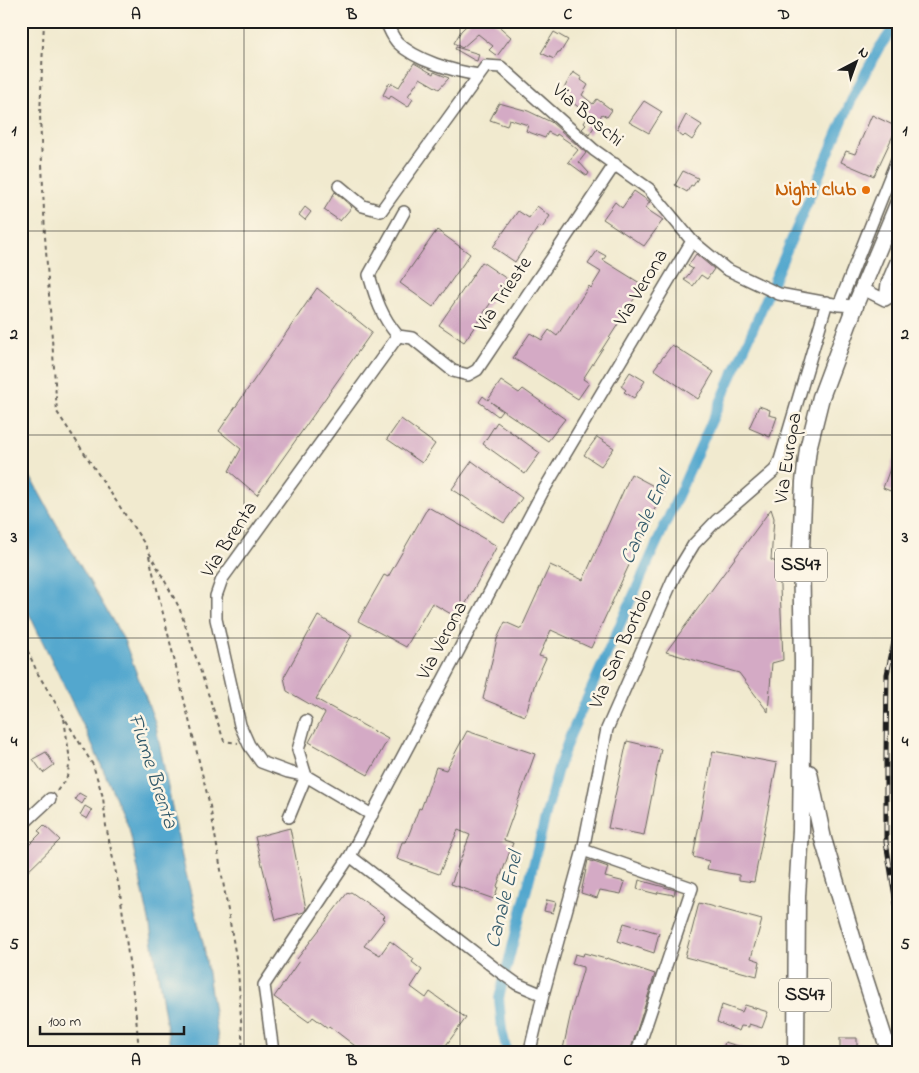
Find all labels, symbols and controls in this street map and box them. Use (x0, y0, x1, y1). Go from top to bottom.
text: A (131, 3, 141, 27)
text: B (346, 3, 358, 27)
text: C (564, 3, 573, 27)
text: D (777, 3, 790, 27)
north arrow (832, 38, 882, 88)
text: N (853, 42, 874, 64)
street label: Via Boschi (544, 77, 629, 155)
text: 1 (11, 119, 17, 143)
text: 1 (902, 119, 908, 143)
place label: Night club (775, 176, 856, 206)
marker: Night club (860, 184, 872, 196)
street label: Via Verona (607, 244, 676, 333)
street label: Via Trieste (467, 251, 540, 340)
text: 2 (9, 323, 18, 347)
text: 2 (900, 323, 909, 347)
street label: Via Europa (767, 410, 810, 506)
water label: Canale Enel (613, 465, 682, 569)
street label: Via Brenta (194, 496, 266, 585)
text: 3 (10, 526, 18, 550)
text: 3 (901, 526, 909, 550)
road number: SS47 (775, 548, 827, 582)
street label: Via San Bortolo (582, 584, 661, 715)
street label: Via Verona (410, 596, 476, 686)
water label: Fiume Brenta (119, 710, 185, 833)
text: 4 (10, 730, 18, 754)
text: 4 (901, 730, 909, 754)
water label: Canale Enel (478, 846, 532, 952)
text: 5 (9, 933, 19, 957)
text: 5 (900, 933, 910, 957)
road number: SS47 (779, 978, 831, 1012)
scale bar (40, 1003, 184, 1035)
text: 100 m (48, 1011, 81, 1033)
text: A (131, 1049, 141, 1073)
text: B (346, 1049, 358, 1073)
text: C (564, 1049, 573, 1073)
text: D (777, 1049, 790, 1073)

